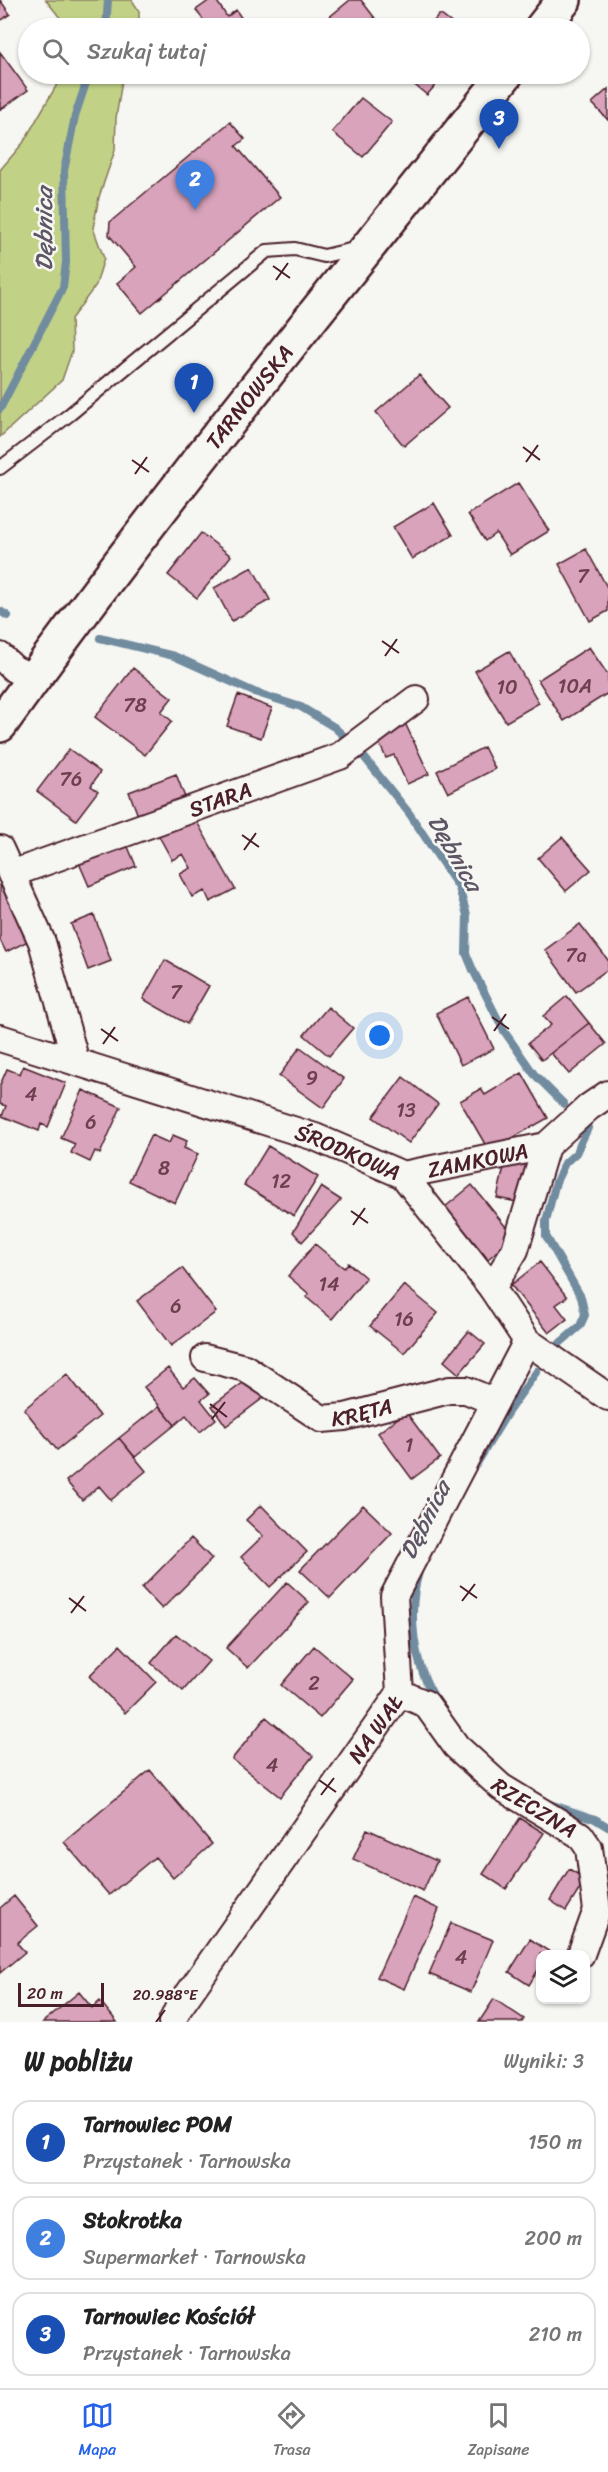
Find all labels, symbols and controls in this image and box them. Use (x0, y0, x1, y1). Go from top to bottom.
search box (18, 18, 590, 84)
text: Szukaj tutaj (87, 32, 206, 71)
icon: search (39, 35, 72, 68)
pin: 3 (480, 100, 518, 149)
pin: 2 (176, 160, 214, 210)
water label: Dębnica (23, 184, 65, 271)
street label: TARNOWSKA (195, 335, 303, 458)
pin: 1 (174, 364, 214, 413)
house number: 7 (577, 559, 590, 594)
house number: 10A (558, 669, 592, 704)
house number: 10 (496, 670, 518, 705)
house number: 78 (123, 688, 147, 723)
house number: 76 (60, 762, 82, 797)
street label: STARA (183, 770, 257, 828)
water label: Dębnica (416, 806, 496, 902)
house number: 7a (565, 938, 587, 973)
house number: 7 (170, 975, 183, 1010)
your location (365, 1021, 394, 1050)
house number: 9 (306, 1061, 318, 1096)
house number: 4 (25, 1077, 37, 1112)
house number: 13 (396, 1093, 416, 1128)
house number: 6 (85, 1105, 97, 1140)
street label: ŚRODKOWA (290, 1112, 407, 1191)
street label: ZAMKOWA (424, 1131, 531, 1189)
house number: 8 (158, 1151, 170, 1186)
house number: 12 (271, 1164, 292, 1199)
house number: 14 (318, 1267, 340, 1302)
house number: 6 (170, 1289, 182, 1324)
house number: 16 (394, 1302, 414, 1337)
street label: KRĘTA (330, 1386, 397, 1438)
house number: 1 (405, 1428, 413, 1463)
water label: Dębnica (387, 1471, 464, 1567)
house number: 2 (308, 1666, 320, 1701)
street label: NA WAŁ (337, 1685, 414, 1771)
house number: 4 (266, 1748, 278, 1783)
street label: RZECZNA (482, 1767, 585, 1849)
house number: 4 (455, 1940, 467, 1975)
map controls (536, 1950, 590, 2004)
button: layers (536, 1950, 590, 2004)
text: 20 m (27, 1979, 63, 2008)
scale bar (18, 1980, 104, 2008)
text: 20.988°E (133, 1982, 199, 2008)
text: W pobliżu (24, 2038, 133, 2084)
text: Wyniki: 3 (504, 2044, 584, 2079)
text: Tarnowiec POM (83, 2105, 232, 2144)
text: 1 (41, 2125, 50, 2160)
text: 150 m (528, 2125, 582, 2160)
text: Przystanek · Tarnowska (83, 2144, 291, 2179)
text: Stokrotka (83, 2201, 182, 2240)
text: 2 (40, 2221, 51, 2256)
text: 200 m (525, 2221, 582, 2256)
text: Supermarket · Tarnowska (83, 2240, 306, 2275)
text: Tarnowiec Kościół (83, 2297, 254, 2336)
text: 3 (40, 2317, 51, 2352)
text: 210 m (529, 2317, 582, 2352)
text: Przystanek · Tarnowska (83, 2336, 291, 2371)
tab: Mapa (79, 2399, 116, 2464)
tab: Trasa (273, 2399, 311, 2464)
tab: Zapisane (468, 2399, 529, 2464)

